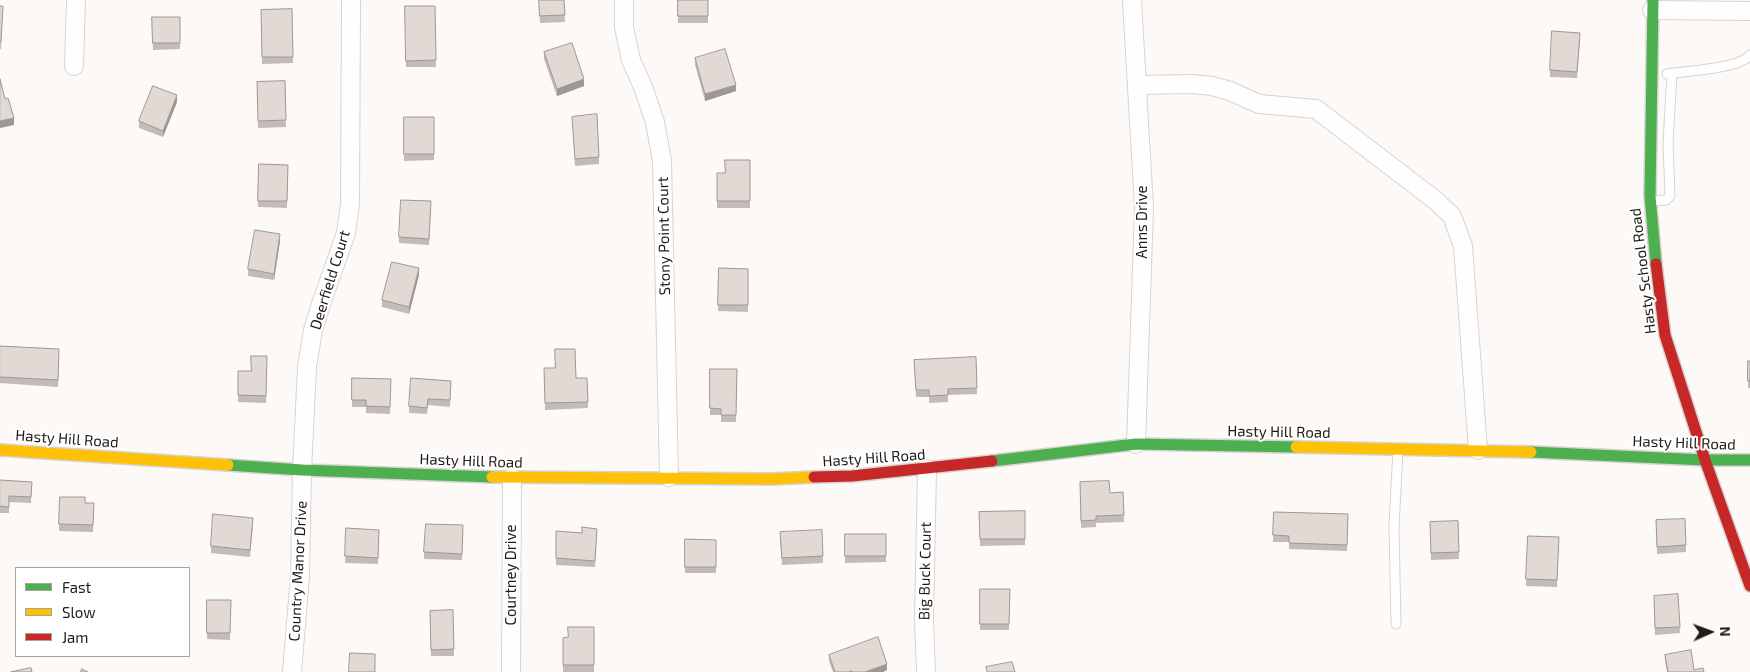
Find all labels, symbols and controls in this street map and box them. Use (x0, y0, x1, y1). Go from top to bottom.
street label: Stony Point Court (654, 177, 674, 295)
street label: Anns Drive (1133, 185, 1151, 259)
street label: Hasty School Road (1626, 207, 1660, 335)
street label: Deerfield Court (306, 228, 354, 332)
street label: Hasty Hill Road (1227, 422, 1331, 442)
street label: Hasty Hill Road (15, 426, 119, 452)
street label: Hasty Hill Road (1632, 432, 1736, 454)
street label: Hasty Hill Road (822, 445, 926, 471)
street label: Hasty Hill Road (419, 450, 523, 472)
street label: Country Manor Drive (285, 500, 311, 642)
street label: Big Buck Court (915, 522, 935, 620)
street label: Courtney Drive (502, 525, 520, 625)
legend (15, 567, 190, 657)
text: Fast (62, 578, 91, 596)
text: Slow (62, 603, 96, 621)
north arrow (1685, 607, 1735, 657)
text: N (1717, 626, 1734, 637)
text: Jam (62, 628, 88, 646)

